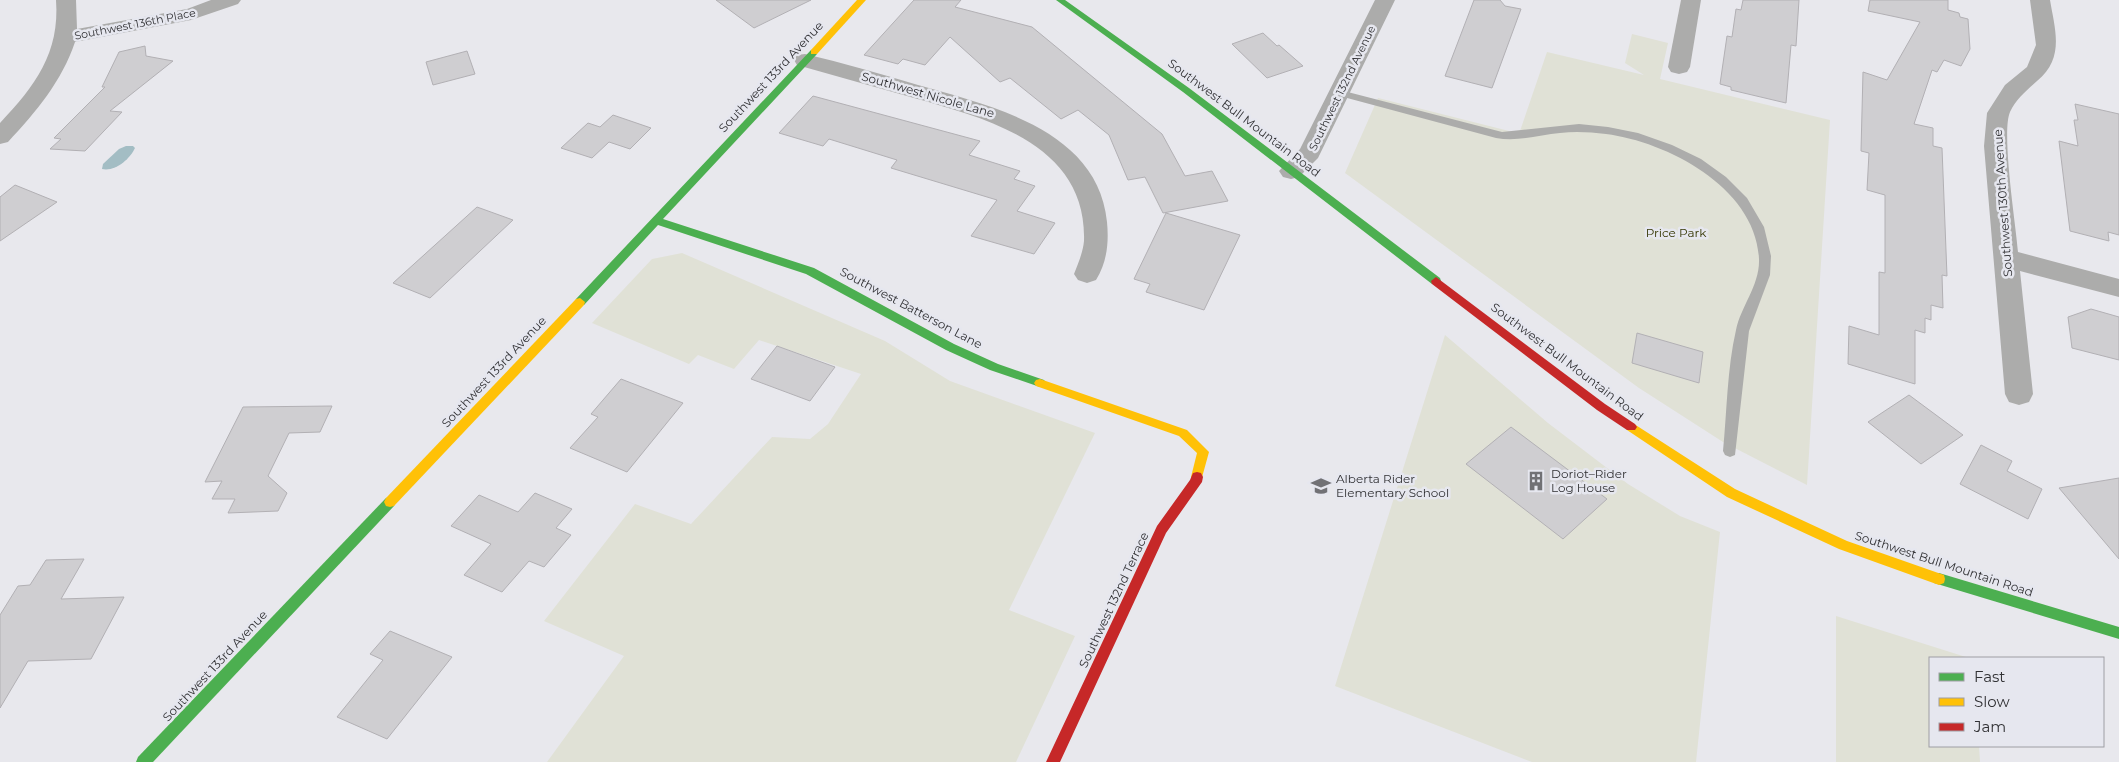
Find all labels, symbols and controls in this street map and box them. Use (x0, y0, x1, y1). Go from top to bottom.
street label: Southwest 136th Place (73, 5, 197, 43)
street label: Southwest 133rd Avenue (715, 18, 826, 135)
street label: Southwest 132nd Avenue (1306, 23, 1379, 153)
street label: Southwest Bull Mountain Road (1165, 55, 1323, 180)
street label: Southwest Nicole Lane (860, 68, 996, 121)
street label: Southwest 130th Avenue (1990, 129, 2015, 277)
park label: Price Park (1646, 225, 1707, 240)
street label: Southwest Batterson Lane (838, 264, 985, 351)
street label: Southwest Bull Mountain Road (1488, 299, 1646, 424)
street label: Southwest 133rd Avenue (438, 313, 549, 430)
place label: Doriot–Rider Log House (1551, 466, 1627, 495)
building icon: Doriot–Rider Log House (1525, 470, 1547, 492)
place label: Alberta Rider Elementary School (1336, 471, 1449, 500)
school or university icon: Alberta Rider Elementary School (1310, 475, 1332, 497)
street label: Southwest Bull Mountain Road (1853, 528, 2035, 600)
street label: Southwest 132nd Terrace (1075, 530, 1152, 670)
street label: Southwest 133rd Avenue (159, 607, 270, 724)
legend (1929, 657, 2104, 747)
text: Fast (1974, 667, 2005, 686)
text: Slow (1974, 692, 2010, 711)
text: Jam (1973, 717, 2006, 736)

